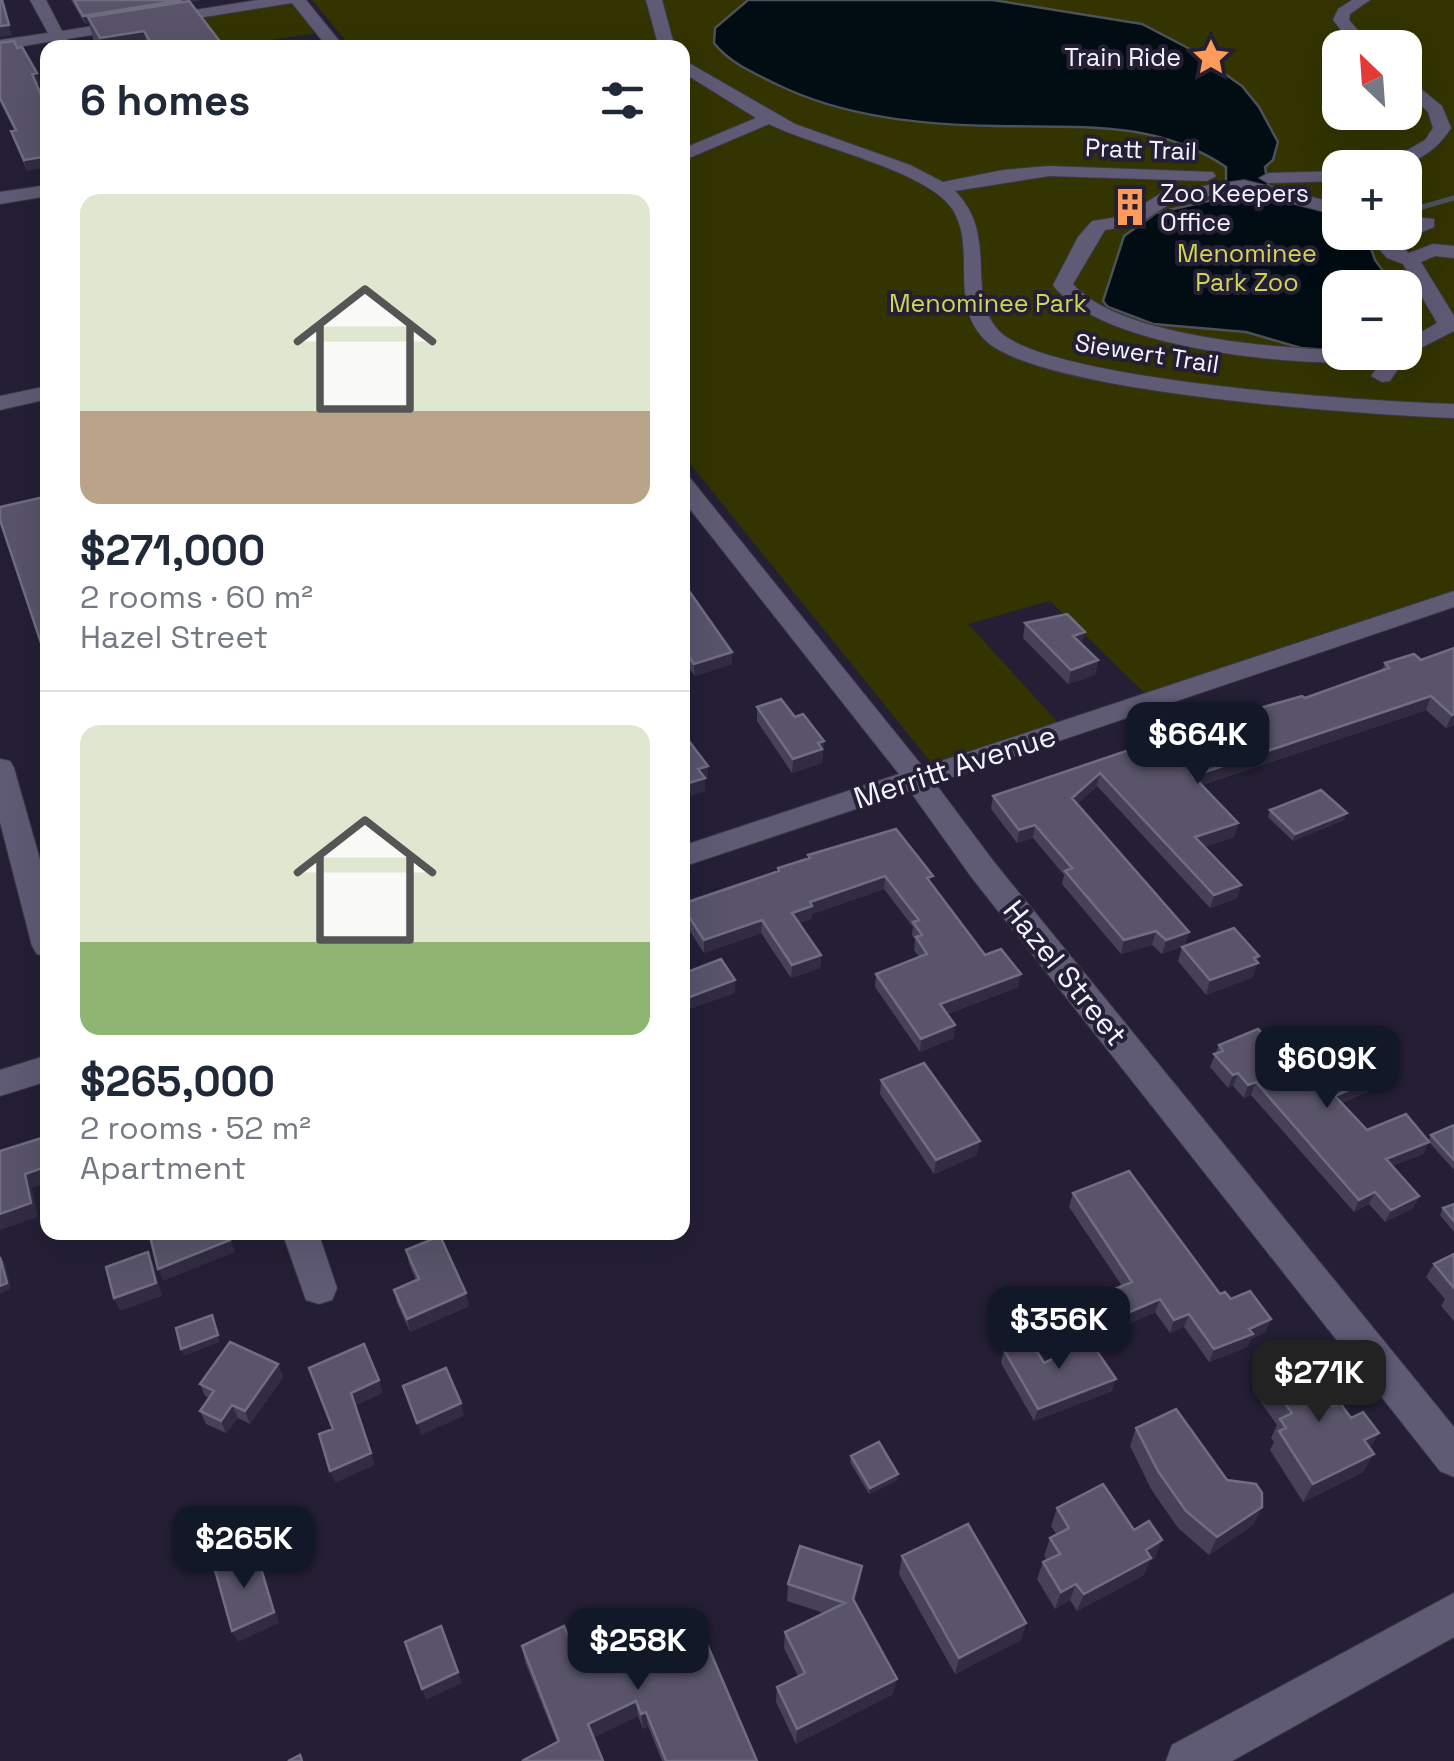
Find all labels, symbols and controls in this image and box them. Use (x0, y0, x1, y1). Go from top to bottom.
north arrow (1322, 30, 1422, 130)
map controls (1322, 30, 1422, 370)
place icon: Train Ride (1190, 36, 1232, 78)
place label: Train Ride (1064, 41, 1181, 73)
icon: filters (595, 73, 650, 128)
text: 6 homes (80, 74, 250, 127)
street label: Pratt Trail (1084, 131, 1198, 167)
button: + (1322, 150, 1422, 250)
place label: Zoo Keepers Office (1160, 177, 1309, 238)
building icon: Zoo Keepers Office (1109, 186, 1151, 228)
park label: Menominee Park Zoo (1177, 237, 1317, 298)
icon: home (275, 259, 455, 439)
button: − (1322, 270, 1422, 370)
park label: Menominee Park (889, 287, 1087, 319)
street label: Siewert Trail (1073, 326, 1221, 380)
text: $271,000 (80, 524, 265, 577)
text: 2 rooms · 60 m² (80, 577, 313, 617)
text: Hazel Street (80, 617, 268, 657)
pin: $664K (1128, 702, 1268, 787)
text: $664K (1148, 714, 1248, 754)
street label: Merritt Avenue (849, 715, 1061, 818)
icon: home (275, 790, 455, 970)
street label: Hazel Street (995, 892, 1136, 1054)
pin: $609K (1257, 1026, 1397, 1111)
text: $609K (1277, 1038, 1377, 1078)
text: $265,000 (80, 1055, 275, 1108)
text: 2 rooms · 52 m² (80, 1108, 311, 1148)
text: Apartment (80, 1148, 246, 1188)
pin: $356K (989, 1287, 1129, 1372)
text: $356K (1010, 1299, 1108, 1339)
pin: $271K (1249, 1340, 1389, 1425)
text: $271K (1274, 1352, 1364, 1392)
pin: $265K (174, 1506, 314, 1591)
text: $265K (195, 1518, 293, 1558)
pin: $258K (568, 1608, 708, 1693)
text: $258K (590, 1620, 686, 1660)

